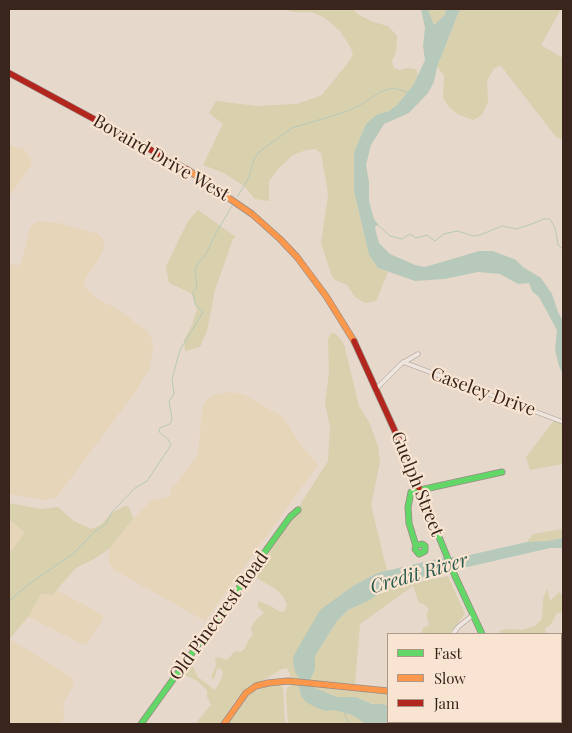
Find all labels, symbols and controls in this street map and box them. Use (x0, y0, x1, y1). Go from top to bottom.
street label: Bovaird Drive West (89, 110, 233, 206)
street label: Caseley Drive (428, 363, 538, 421)
street label: Guelph Street (386, 428, 448, 540)
street label: Old Pinecrest Road (165, 547, 273, 685)
water label: Credit River (368, 549, 470, 599)
legend (387, 633, 562, 723)
text: Fast (434, 643, 462, 663)
text: Slow (434, 668, 466, 688)
text: Jam (434, 693, 459, 713)

